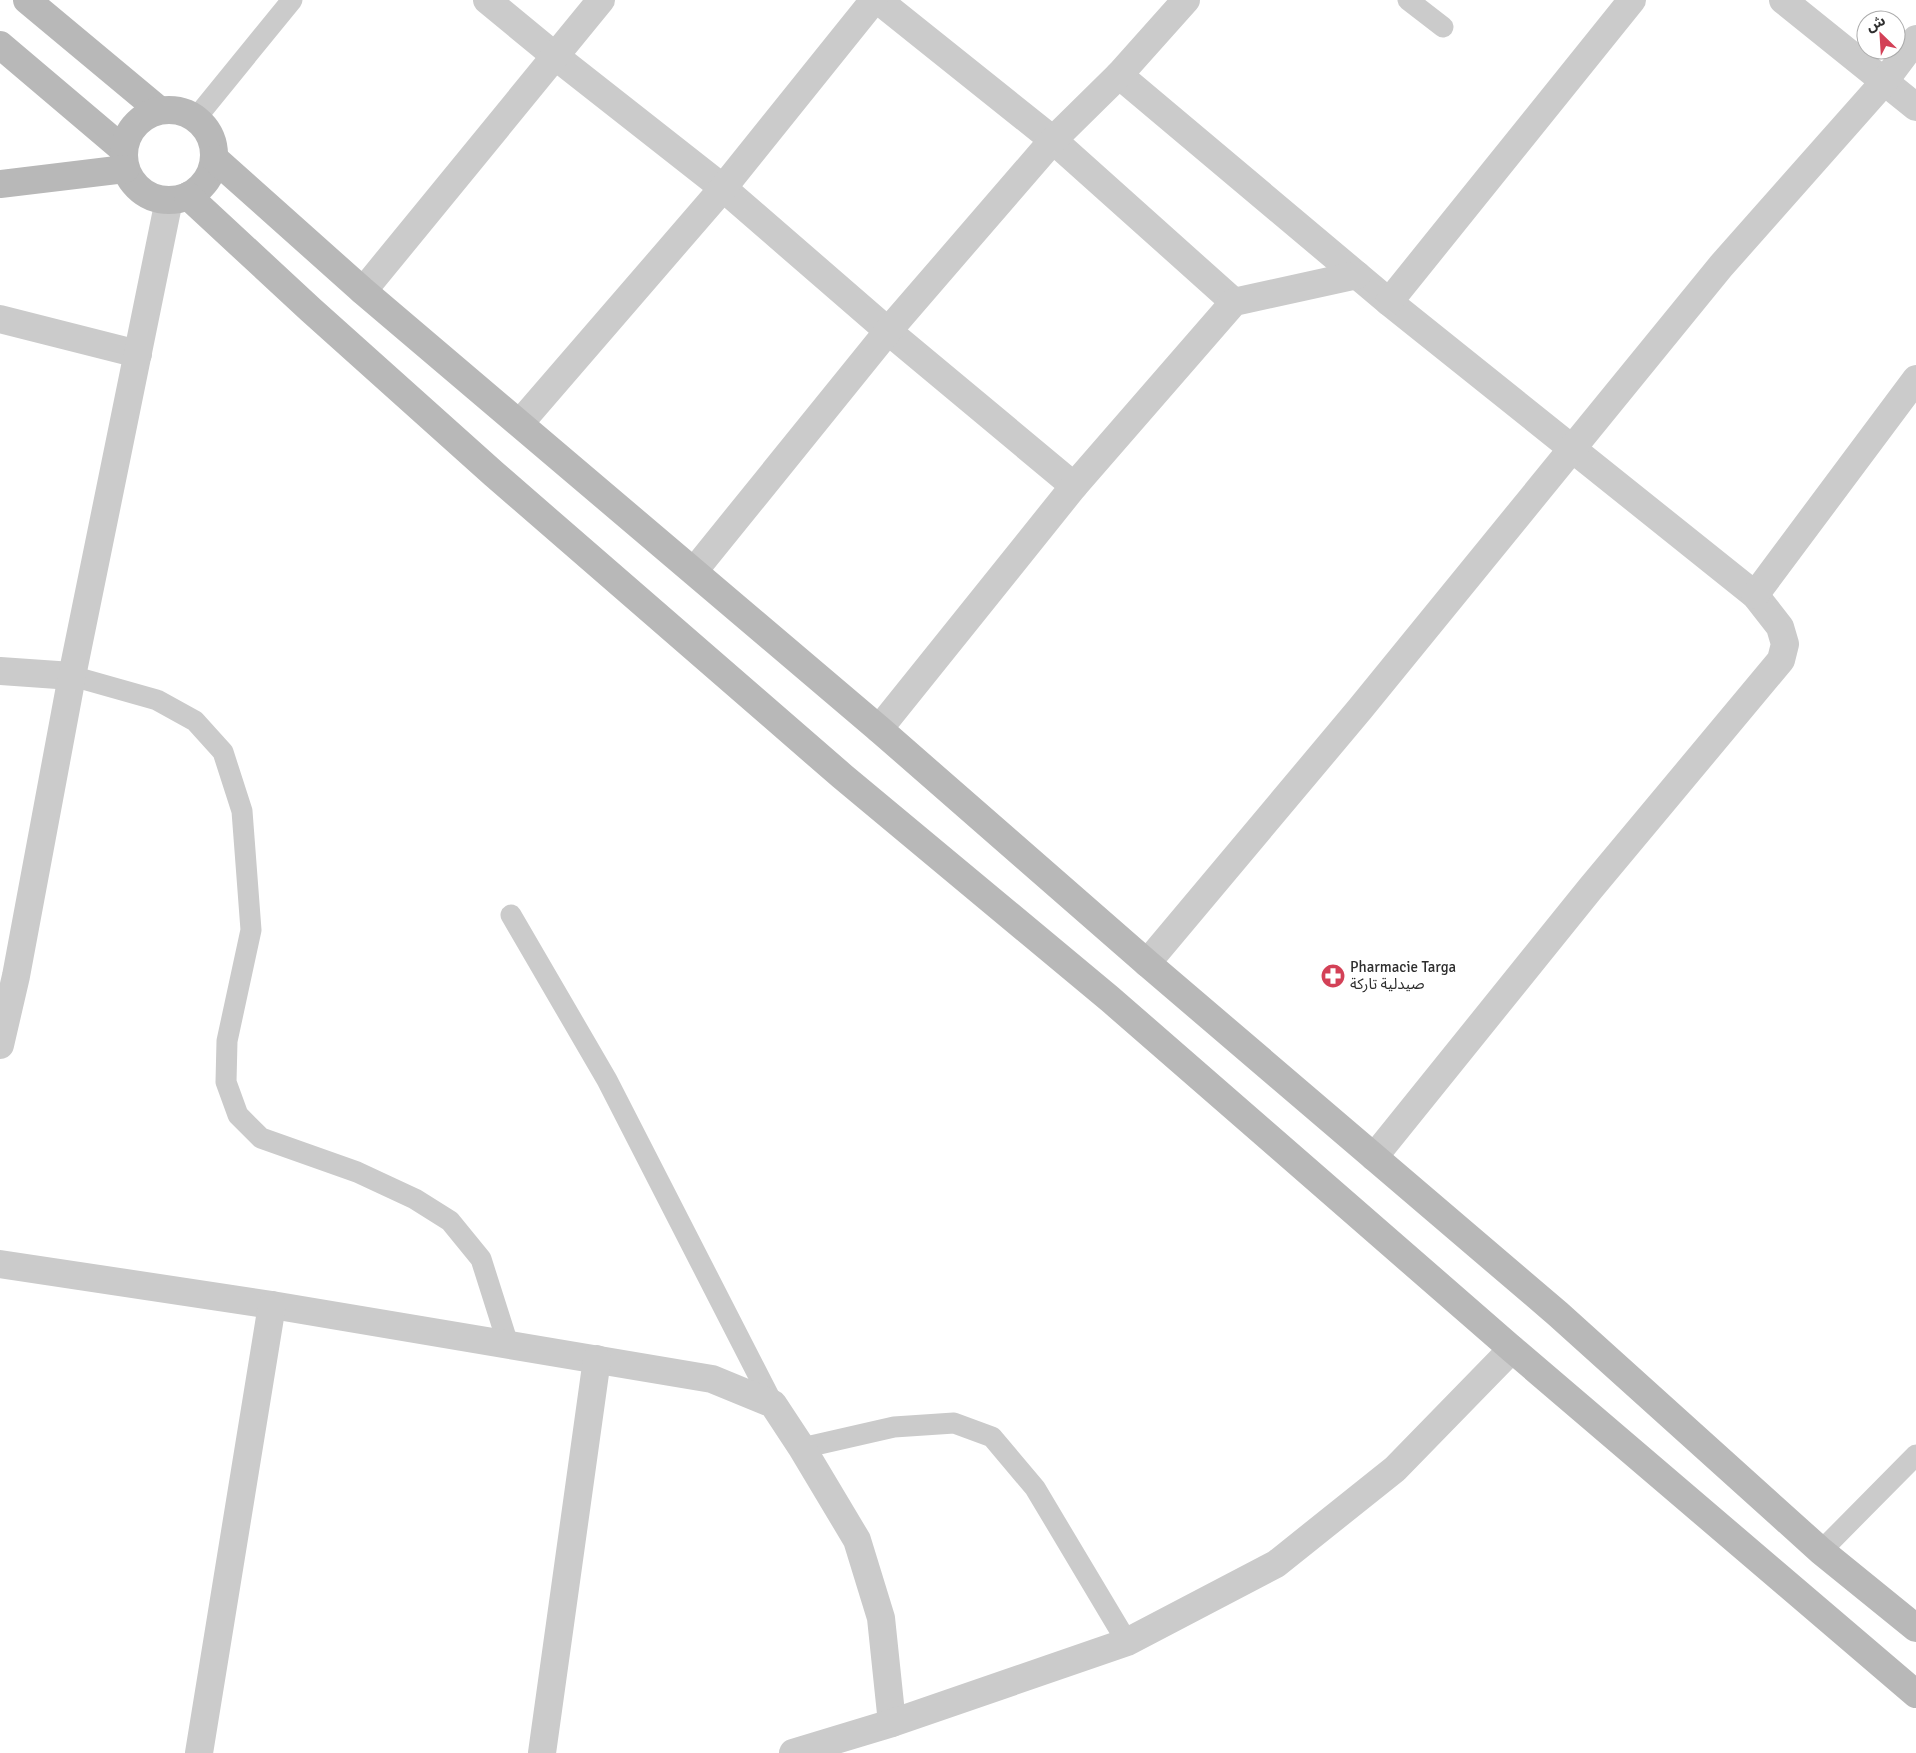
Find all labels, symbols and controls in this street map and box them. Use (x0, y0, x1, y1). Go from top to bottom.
north arrow (1856, 10, 1906, 60)
text: ش (1863, 12, 1888, 35)
place label: Pharmacie Targa صيدلية تاركة (1350, 958, 1456, 993)
pharmacy icon: Pharmacie Targa صيدلية تاركة (1320, 963, 1346, 989)

